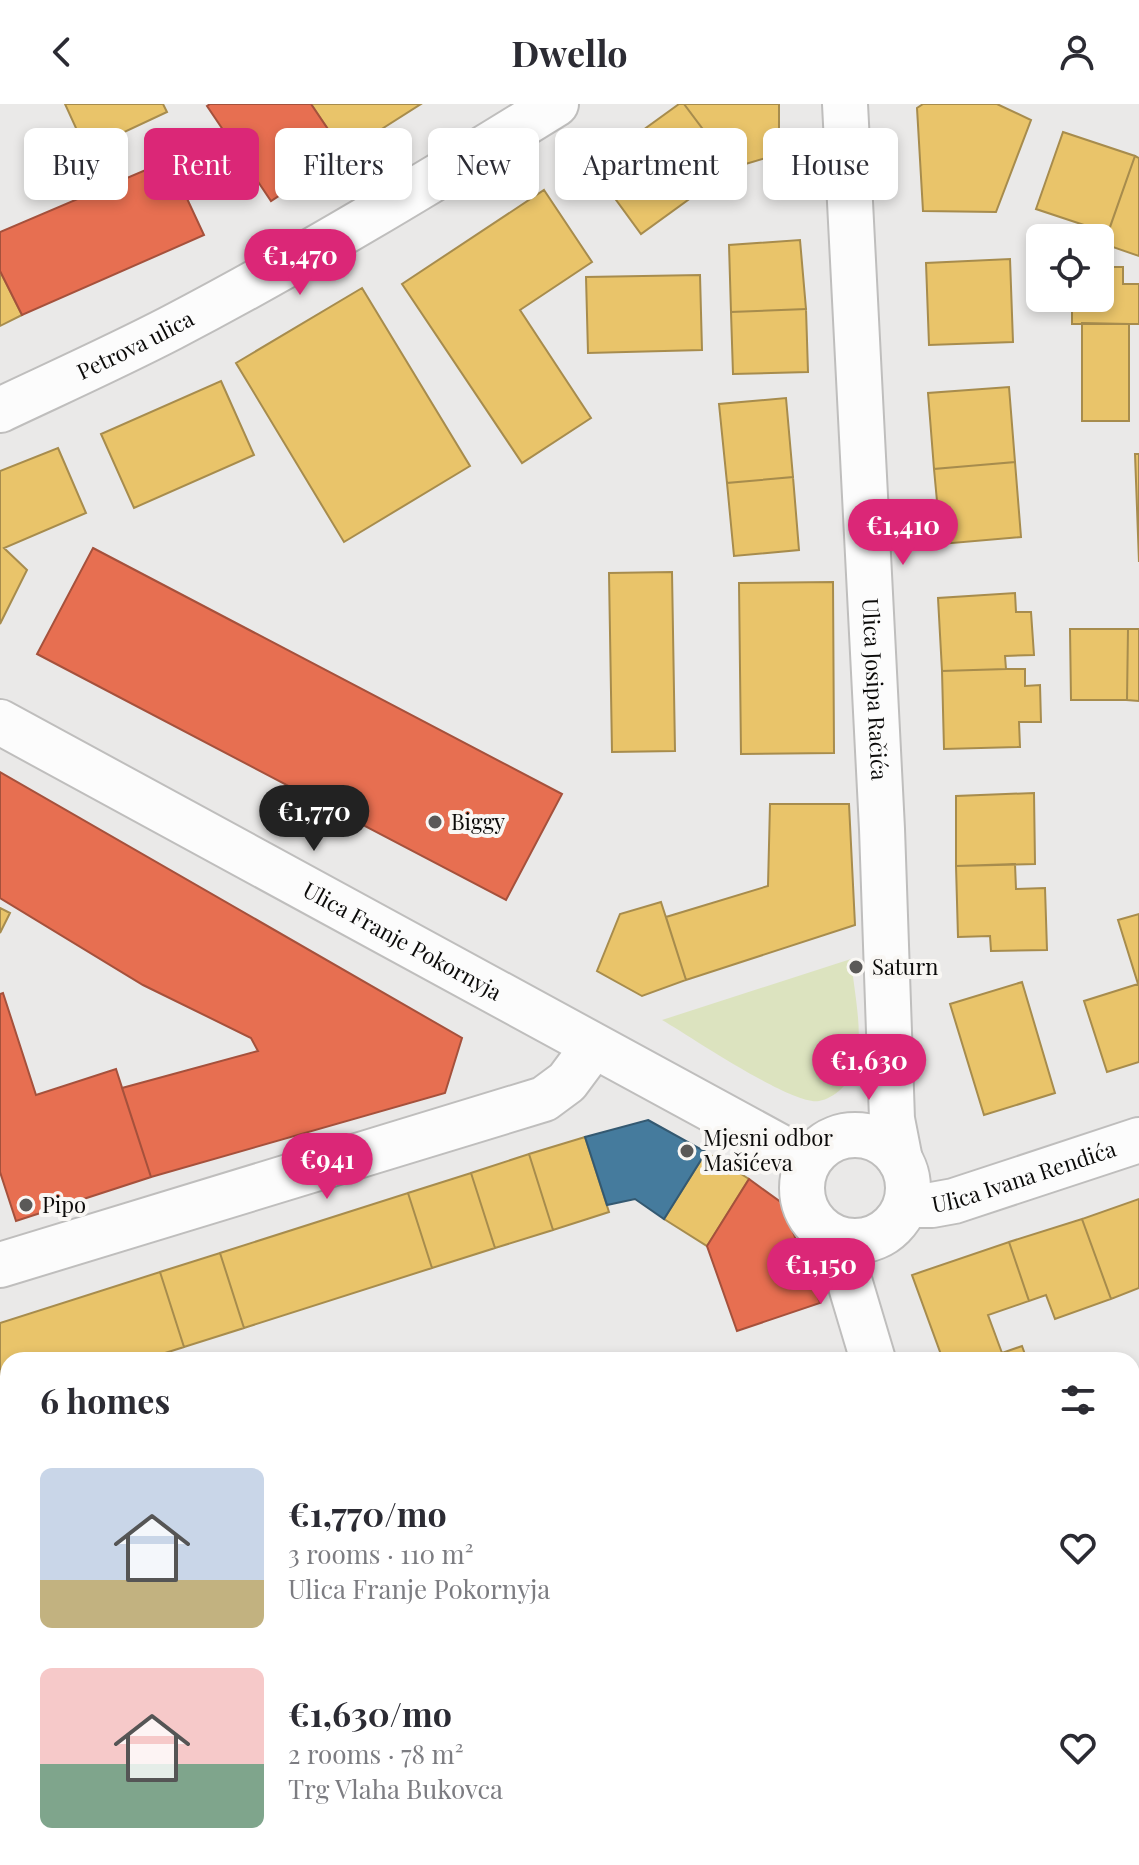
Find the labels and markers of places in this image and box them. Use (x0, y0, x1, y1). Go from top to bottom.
pin: €1,470 (235, 229, 365, 297)
pin: €1,410 (838, 499, 968, 567)
pin: €1,770 (249, 785, 379, 853)
place label: Biggy (451, 806, 505, 836)
marker: Biggy (426, 813, 444, 831)
place label: Saturn (872, 951, 938, 981)
marker: Saturn (847, 958, 865, 976)
pin: €1,630 (804, 1034, 934, 1102)
place label: Mjesni odbor Mašićeva (703, 1122, 833, 1177)
pin: €941 (280, 1133, 374, 1201)
marker: Mjesni odbor Mašićeva (678, 1142, 696, 1160)
place label: Pipo (42, 1189, 86, 1219)
marker: Pipo (17, 1196, 35, 1214)
pin: €1,150 (756, 1238, 886, 1306)

